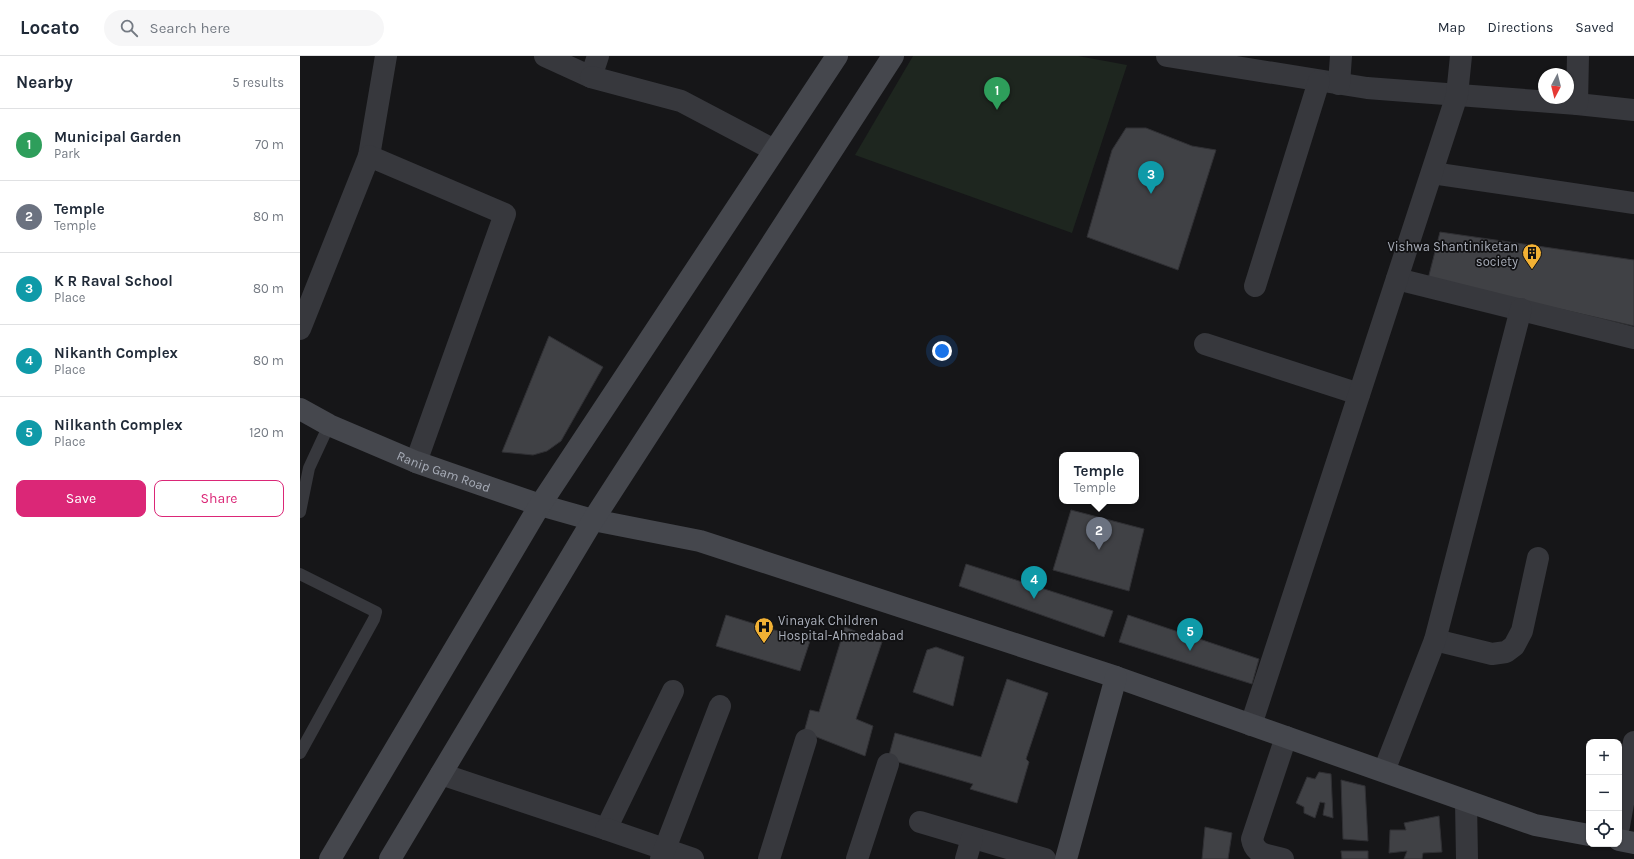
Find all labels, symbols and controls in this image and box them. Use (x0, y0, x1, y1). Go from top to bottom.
search box (104, 10, 384, 46)
text: Locato (20, 17, 80, 39)
icon: search (118, 17, 140, 39)
text: Search here (150, 19, 230, 37)
text: Map (1438, 19, 1466, 36)
text: Directions (1488, 19, 1553, 36)
text: Saved (1575, 19, 1614, 36)
north arrow (1538, 68, 1574, 104)
text: Nearby (16, 72, 73, 92)
text: 5 results (232, 75, 284, 90)
pin: 1 (984, 77, 1010, 110)
text: Municipal Garden (54, 128, 181, 146)
text: 1 (27, 137, 31, 152)
text: 70 m (255, 137, 284, 152)
text: Park (54, 146, 80, 161)
pin: 3 (1138, 161, 1164, 194)
text: Temple (54, 200, 105, 218)
text: 2 (25, 209, 33, 224)
text: 80 m (253, 209, 284, 224)
text: Temple (54, 218, 96, 233)
place label: Vishwa Shantiniketan society (1387, 239, 1518, 269)
building icon: Vishwa Shantiniketan society (1521, 242, 1543, 270)
text: K R Raval School (54, 272, 173, 290)
text: 3 (25, 281, 33, 296)
text: 80 m (253, 281, 284, 296)
text: Place (54, 290, 85, 305)
your location (932, 341, 952, 361)
text: Nikanth Complex (54, 344, 178, 362)
text: 4 (25, 353, 33, 368)
text: 80 m (253, 353, 284, 368)
text: Place (54, 362, 85, 377)
text: Nilkanth Complex (54, 416, 183, 434)
text: 5 (25, 425, 33, 440)
text: 120 m (249, 425, 284, 440)
text: Place (54, 434, 85, 449)
street label: Ranip Gam Road (395, 448, 492, 495)
popup (1059, 452, 1139, 504)
text: Temple (1074, 462, 1124, 480)
button: Save (16, 480, 146, 517)
button: Share (154, 480, 284, 517)
text: Temple (1074, 480, 1116, 495)
pin: 2 (1086, 517, 1112, 550)
pin: 4 (1021, 566, 1047, 599)
place label: Vinayak Children Hospital-Ahmedabad (778, 613, 904, 643)
hospital icon: Vinayak Children Hospital-Ahmedabad (753, 616, 775, 644)
pin: 5 (1177, 618, 1203, 651)
map controls (1586, 739, 1622, 847)
button: + (1586, 739, 1622, 775)
button: − (1586, 775, 1622, 811)
button: locate (1586, 811, 1622, 847)

